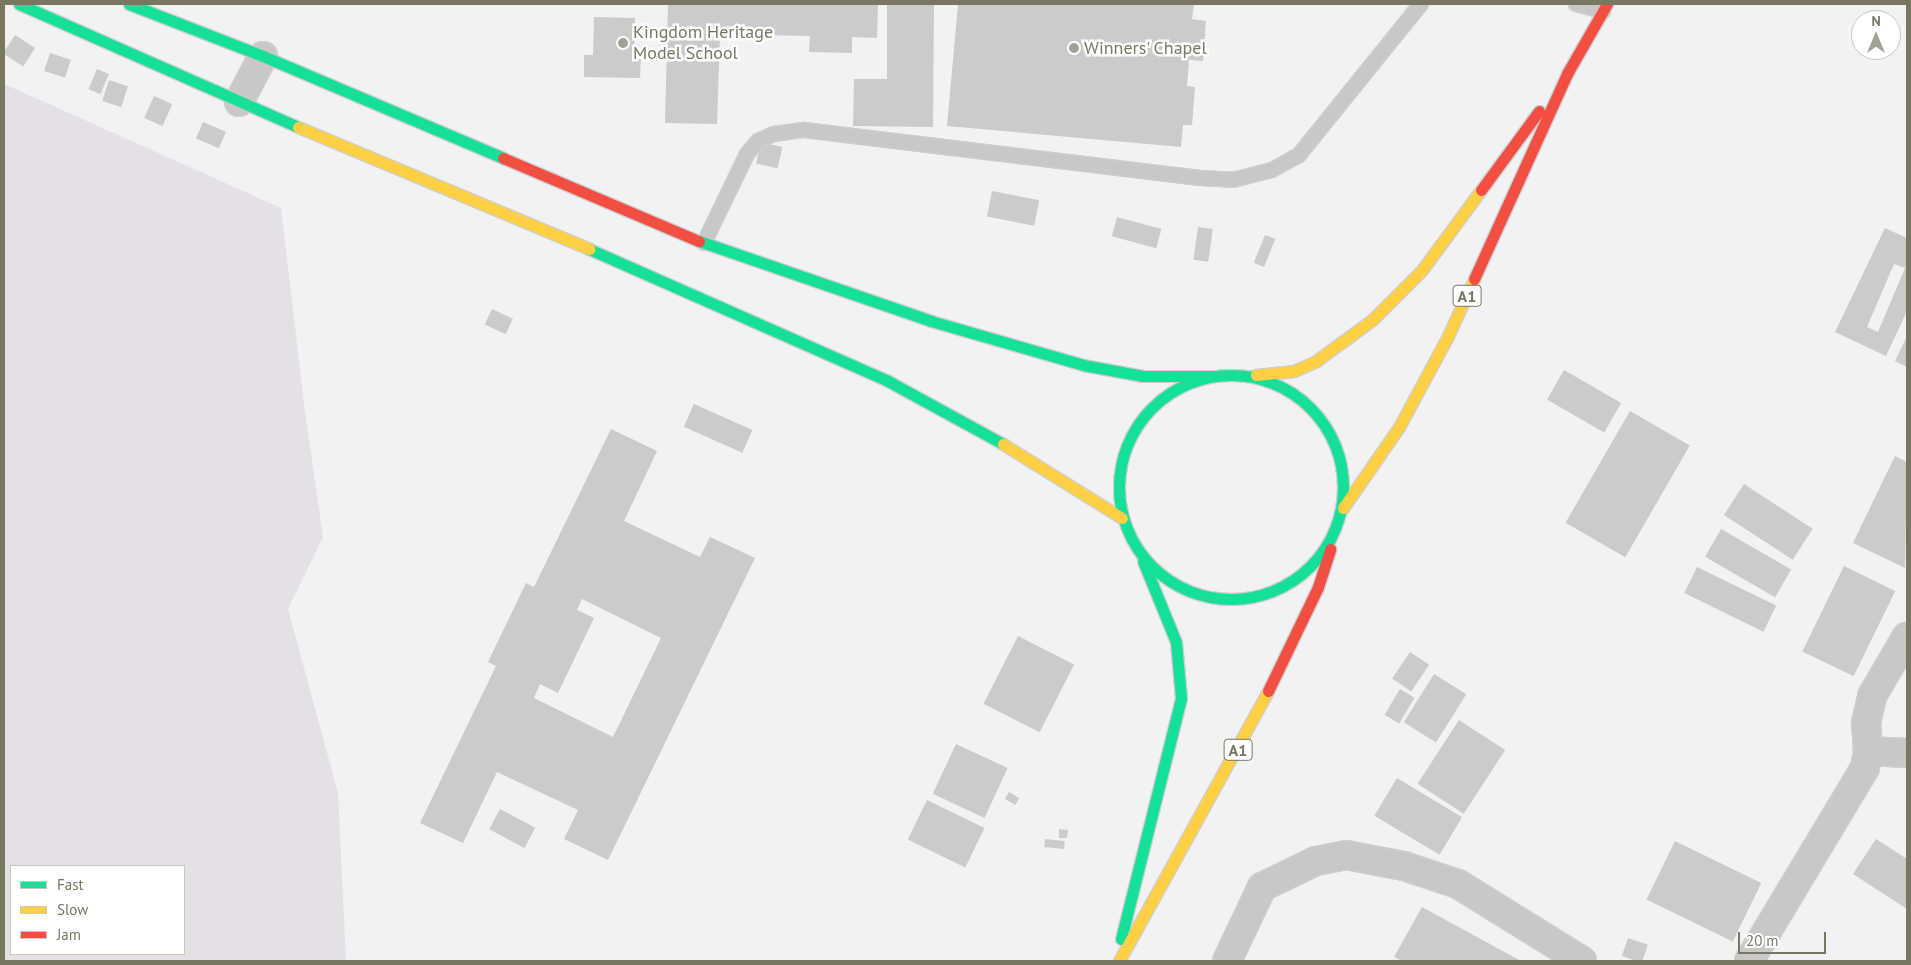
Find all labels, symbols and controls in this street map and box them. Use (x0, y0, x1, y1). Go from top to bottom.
north arrow (1851, 10, 1901, 60)
text: N (1871, 12, 1881, 30)
place label: Kingdom Heritage Model School (633, 22, 773, 64)
marker: Kingdom Heritage Model School (617, 37, 629, 49)
place label: Winners' Chapel (1084, 37, 1208, 59)
marker: Winners' Chapel (1068, 42, 1080, 54)
road number: A1 (1452, 282, 1482, 310)
road number: A1 (1223, 736, 1253, 764)
legend (10, 865, 185, 955)
text: Fast (57, 875, 84, 894)
text: Slow (57, 900, 88, 919)
scale bar (1741, 922, 1828, 954)
text: Jam (57, 925, 81, 944)
text: 20 m (1746, 931, 1779, 950)

